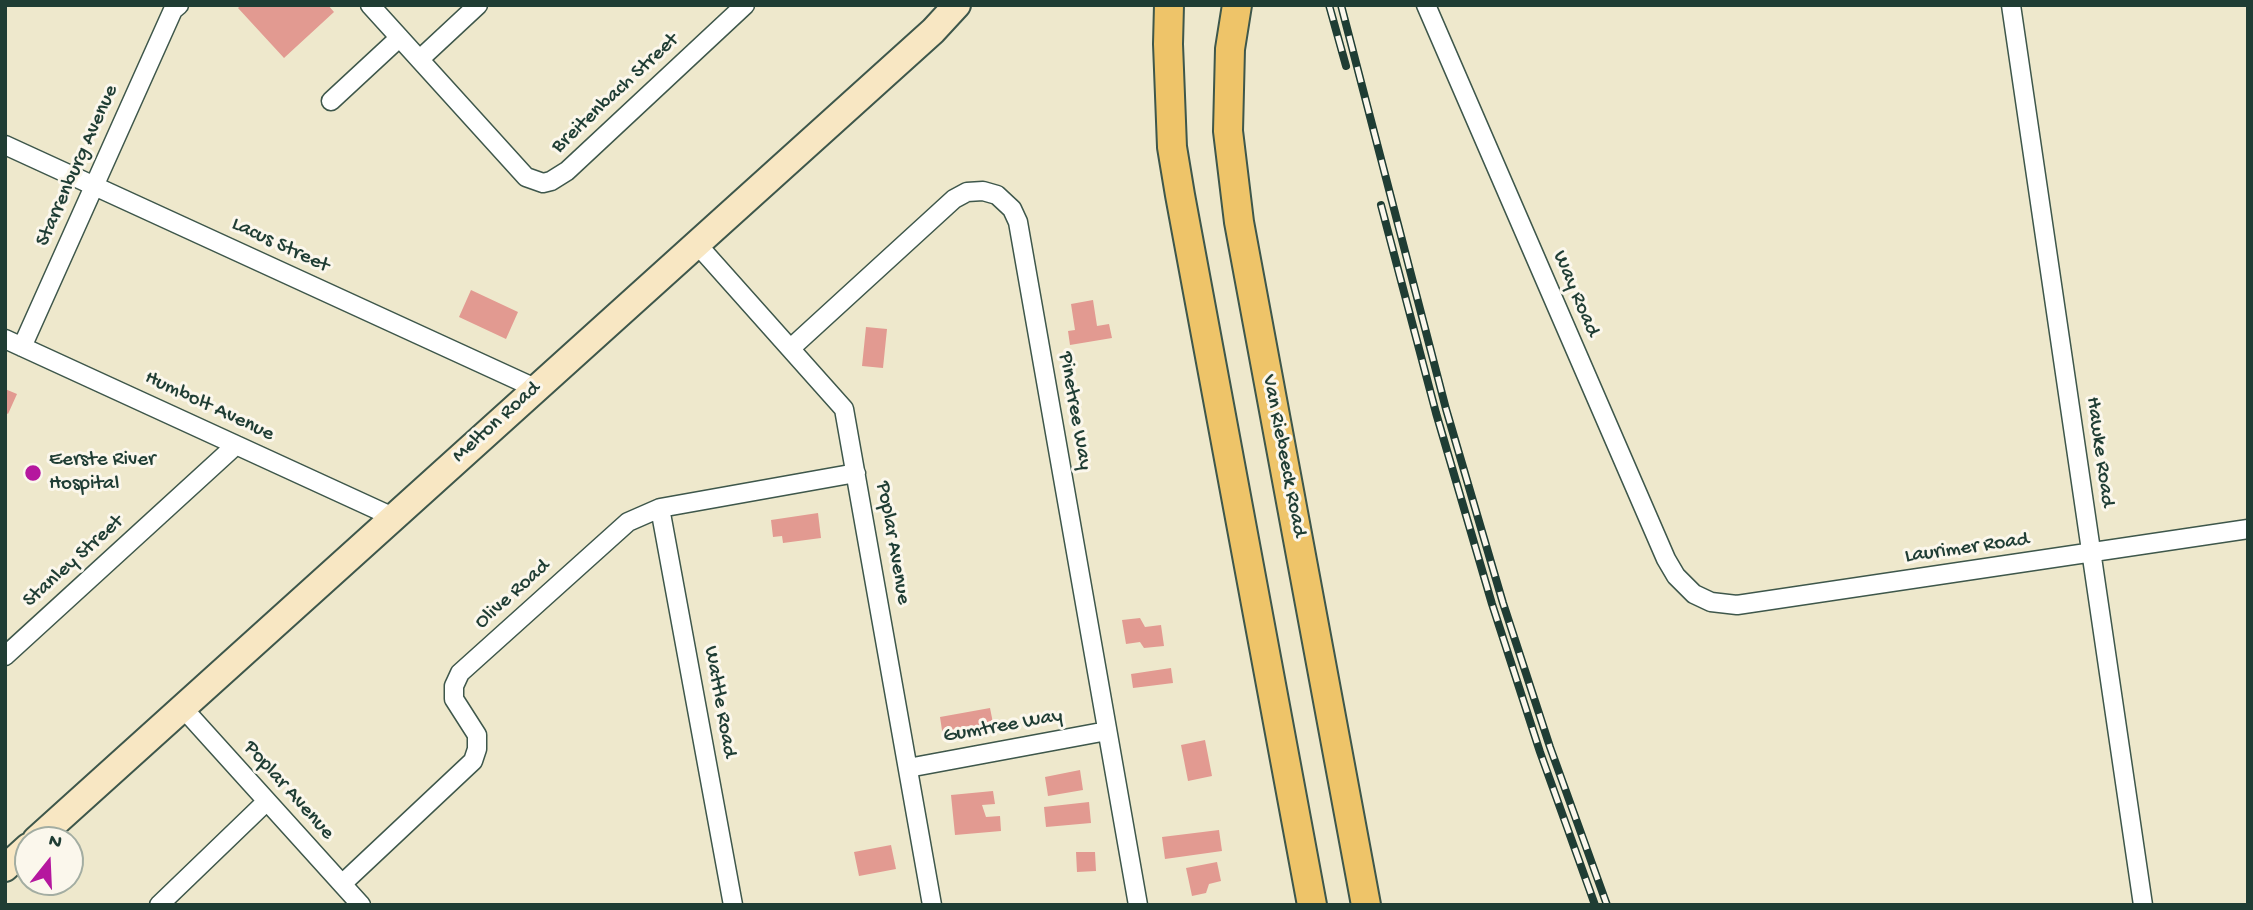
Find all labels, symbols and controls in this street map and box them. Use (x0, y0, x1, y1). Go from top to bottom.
street label: Breitenbach Street (547, 28, 685, 160)
street label: Starrenburg Avenue (31, 81, 125, 251)
street label: Lacus Street (227, 212, 333, 280)
street label: Way Road (1546, 247, 1604, 341)
street label: Pinetree Way (1051, 350, 1097, 472)
street label: Humbolt Avenue (140, 366, 278, 448)
street label: Van Riebeeck Road (1255, 373, 1311, 539)
street label: Melton Road (448, 377, 546, 469)
street label: Hawke Road (2079, 395, 2119, 509)
place label: Eerste River Hospital (49, 448, 156, 498)
marker: Eerste River Hospital (23, 463, 43, 483)
street label: Poplar Avenue (869, 479, 915, 607)
street label: Stanley Street (18, 510, 130, 614)
street label: Laurimer Road (1903, 528, 2031, 570)
street label: Olive Road (470, 555, 556, 635)
street label: Wattle Road (697, 644, 741, 760)
street label: Gumtree Way (941, 704, 1065, 750)
street label: Poplar Avenue (237, 736, 339, 846)
north arrow (14, 826, 84, 896)
text: N (46, 830, 64, 855)

